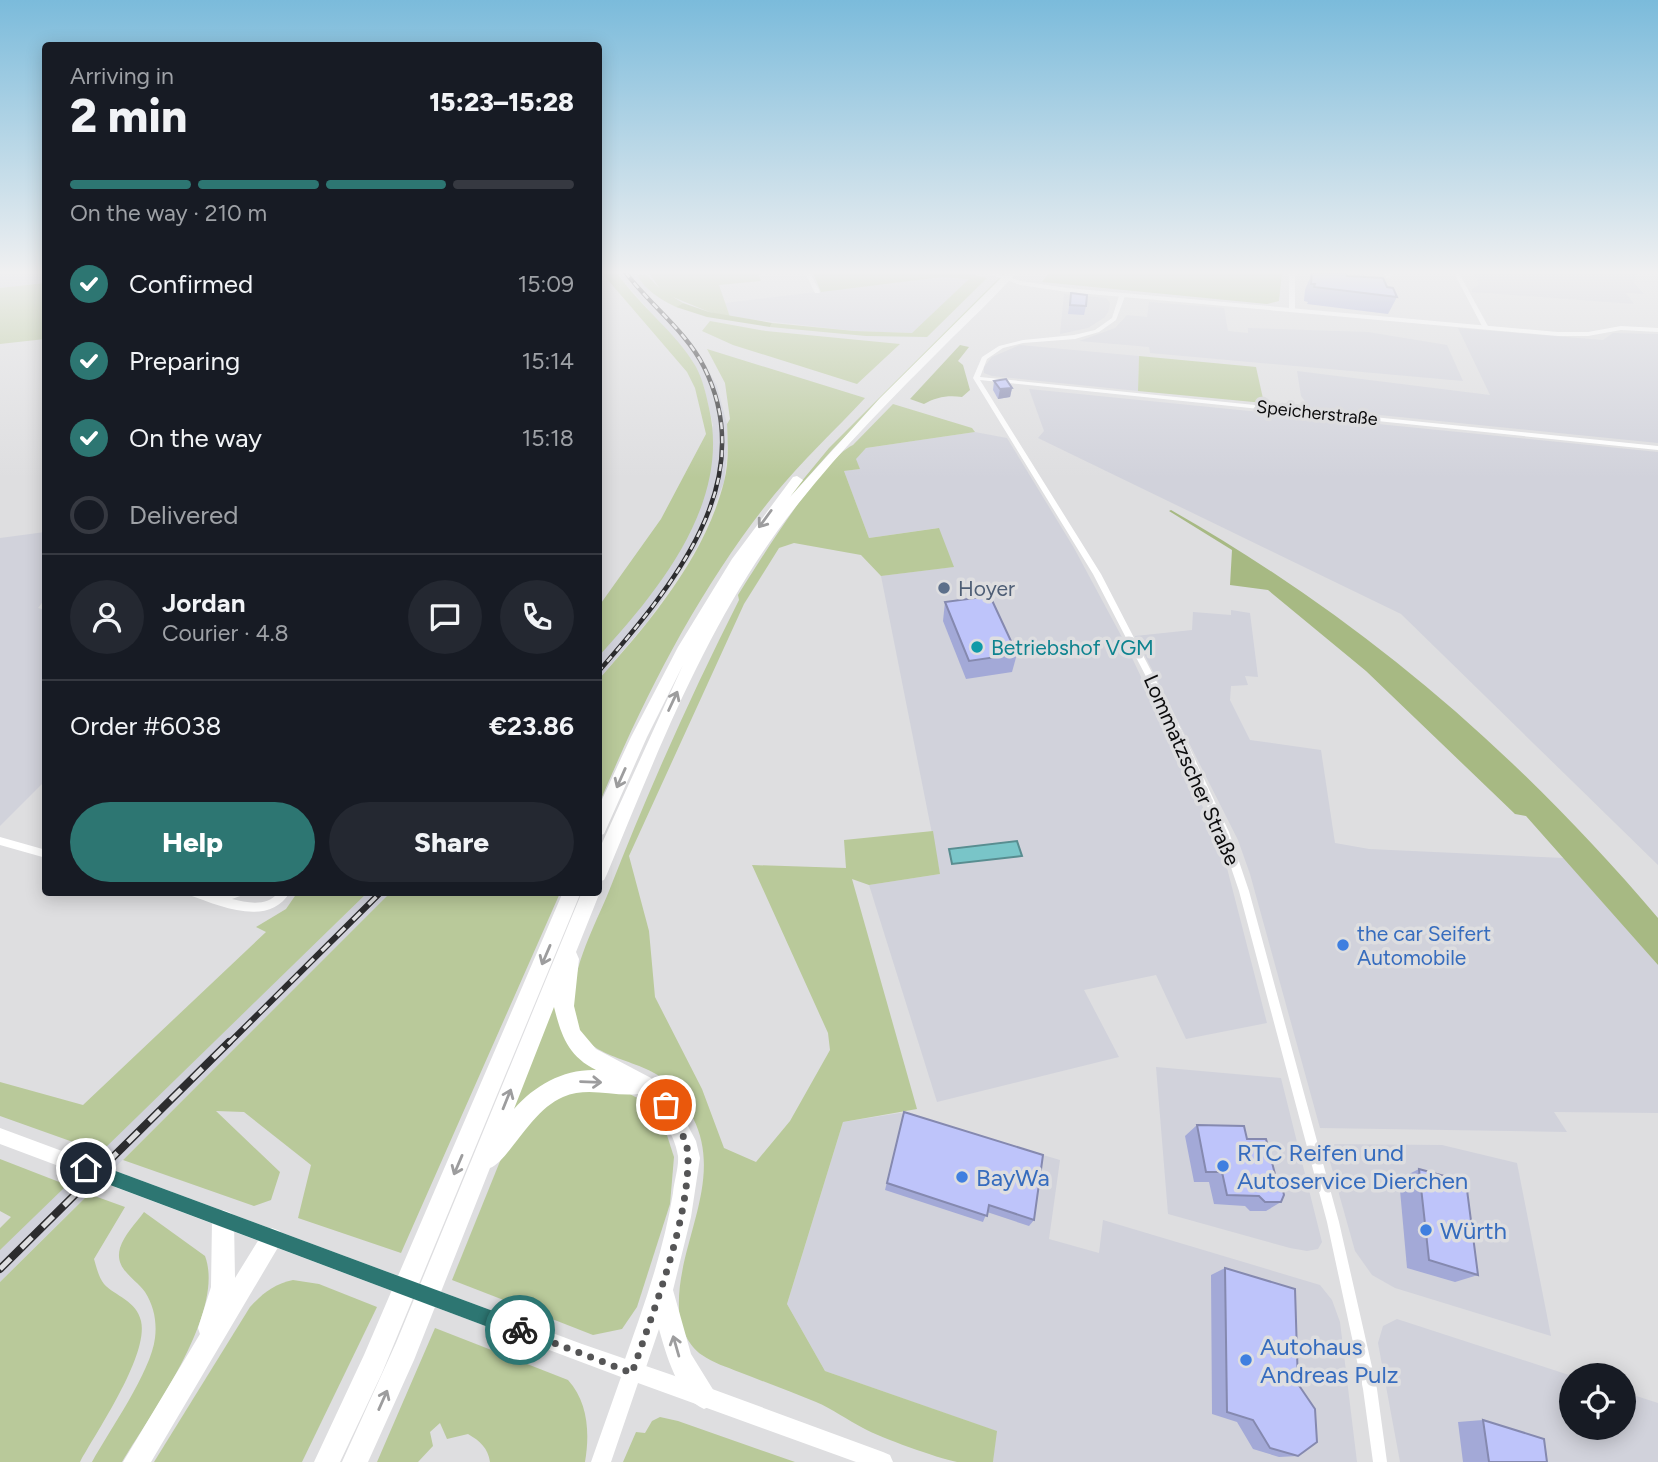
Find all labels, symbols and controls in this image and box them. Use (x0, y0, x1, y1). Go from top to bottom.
text: Arriving in (70, 62, 174, 90)
text: 15:23–15:28 (429, 86, 574, 118)
text: 2 min (70, 88, 187, 144)
text: On the way · 210 m (70, 199, 267, 227)
icon: check (70, 265, 108, 303)
text: Confirmed (129, 268, 253, 300)
text: 15:09 (518, 270, 574, 298)
icon: check (70, 342, 108, 380)
text: Preparing (129, 345, 240, 377)
text: 15:14 (522, 347, 574, 375)
street label: Speicherstraße (1255, 396, 1379, 430)
icon: check (70, 419, 108, 457)
text: On the way (129, 422, 262, 454)
text: 15:18 (522, 424, 574, 452)
text: Delivered (129, 499, 238, 531)
one-way arrow (758, 510, 773, 529)
place label: Hoyer (958, 576, 1015, 601)
button: person (70, 580, 144, 654)
button: chat (408, 580, 482, 654)
button: phone (500, 580, 574, 654)
marker: Hoyer (936, 580, 952, 596)
text: Jordan (162, 587, 245, 619)
text: Courier · 4.8 (162, 619, 289, 647)
place label: Betriebshof VGM (991, 635, 1154, 660)
marker: Betriebshof VGM (969, 639, 985, 655)
street label: Lommatzscher Straße (1139, 671, 1245, 869)
one-way arrow (667, 691, 680, 712)
text: Order #6038 (70, 710, 221, 742)
text: €23.86 (489, 710, 574, 742)
one-way arrow (614, 767, 627, 788)
button: Help (70, 802, 315, 882)
button: Share (329, 802, 574, 882)
place label: the car Seifert Automobile (1357, 921, 1491, 970)
marker: the car Seifert Automobile (1335, 937, 1351, 953)
one-way arrow (538, 944, 551, 966)
pin (636, 1075, 696, 1135)
one-way arrow (579, 1076, 602, 1089)
icon: bag (647, 1086, 685, 1124)
one-way arrow (502, 1089, 515, 1111)
pin (56, 1138, 116, 1198)
place label: RTC Reifen und Autoservice Dierchen (1237, 1138, 1468, 1195)
icon: home (67, 1149, 105, 1187)
one-way arrow (450, 1154, 463, 1176)
marker: RTC Reifen und Autoservice Dierchen (1215, 1158, 1231, 1174)
place label: BayWa (976, 1163, 1050, 1192)
marker: BayWa (954, 1169, 970, 1185)
place label: Würth (1440, 1216, 1507, 1245)
marker: Würth (1418, 1222, 1434, 1238)
courier (485, 1295, 555, 1365)
icon: bike (501, 1311, 539, 1349)
place label: Autohaus Andreas Pulz (1260, 1332, 1399, 1389)
one-way arrow (669, 1335, 682, 1357)
marker: Autohaus Andreas Pulz (1238, 1352, 1254, 1368)
map controls (1559, 1363, 1636, 1440)
button: locate (1559, 1363, 1636, 1440)
one-way arrow (377, 1390, 390, 1411)

